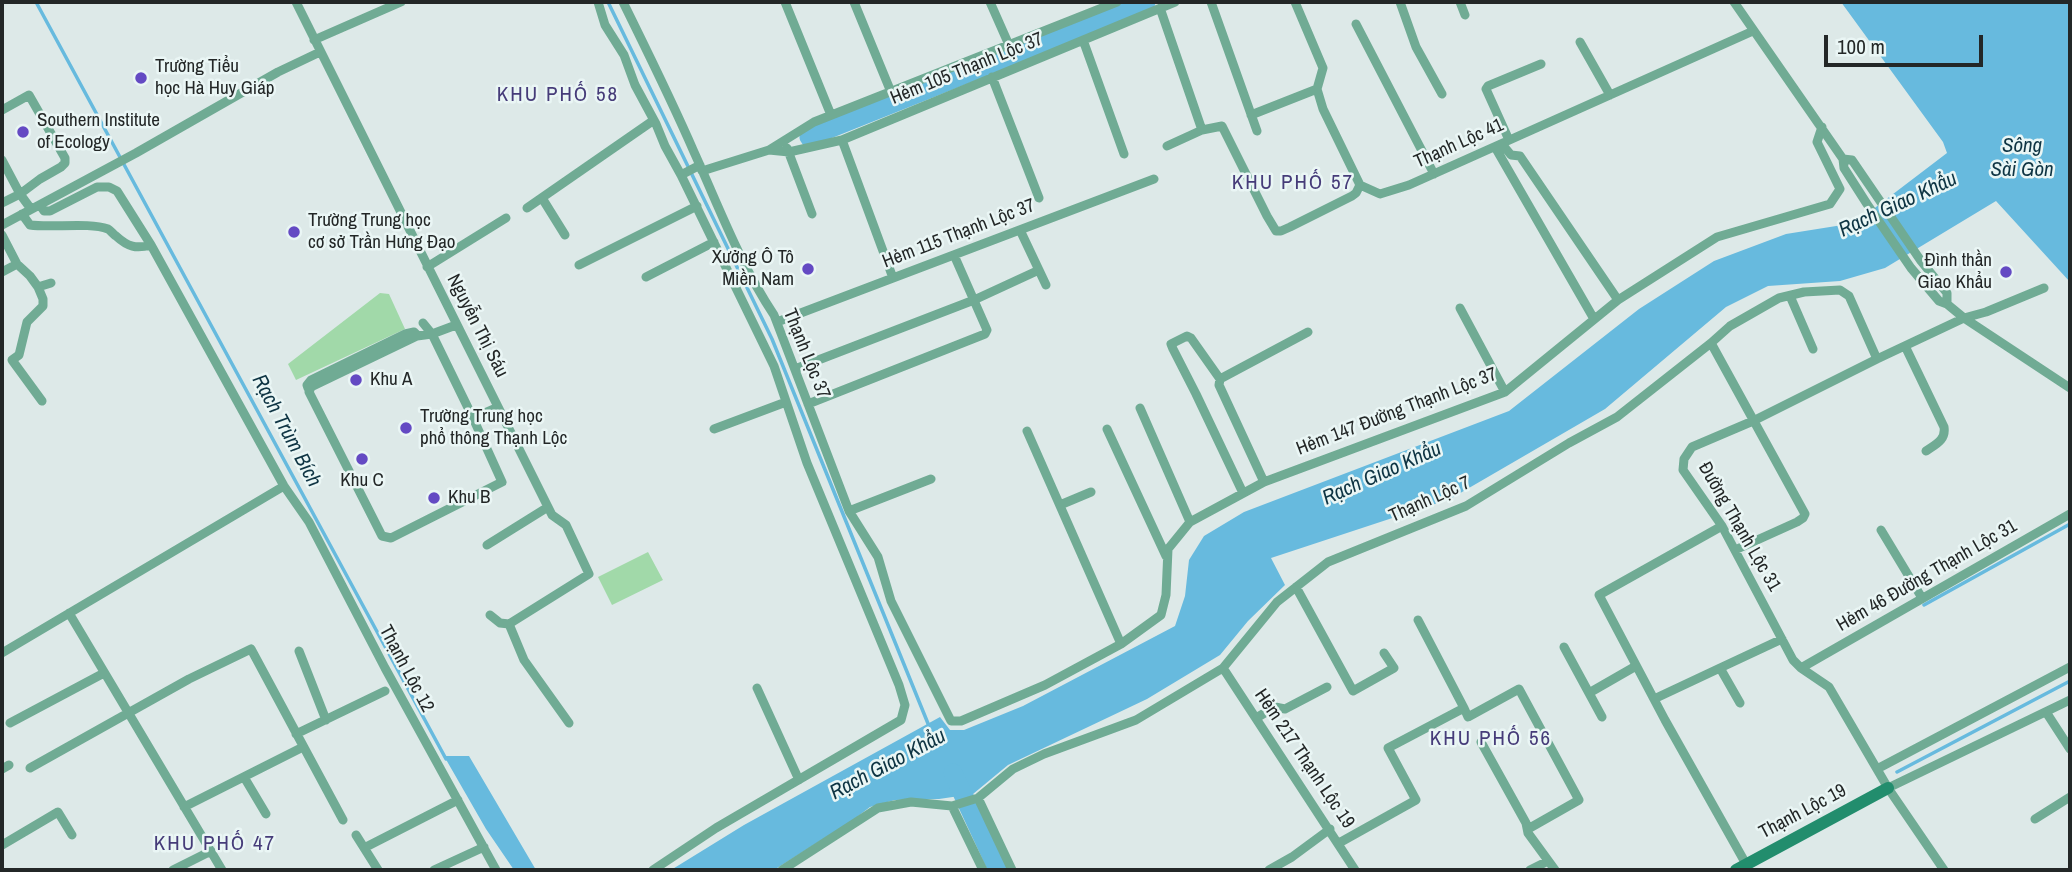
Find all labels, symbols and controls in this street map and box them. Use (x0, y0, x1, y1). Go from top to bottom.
scale bar (1827, 21, 1986, 65)
street label: Hẻm 105 Thạnh Lộc 37 (887, 28, 1047, 110)
text: 100 m (1837, 32, 1885, 61)
place label: Trường Tiểu học Hà Huy Giáp (155, 56, 275, 100)
marker: Trường Tiểu học Hà Huy Giáp (133, 70, 149, 86)
district label: KHU PHỐ 58 (498, 82, 618, 108)
place label: Southern Institute of Ecology (37, 110, 160, 154)
street label: Thạnh Lộc 41 (1411, 114, 1507, 174)
marker: Southern Institute of Ecology (15, 124, 31, 140)
water label: Sông Sài Gòn (1990, 133, 2054, 183)
water label: Rạch Giao Khẩu (1835, 167, 1961, 243)
district label: KHU PHỐ 57 (1233, 170, 1353, 196)
street label: Hẻm 115 Thạnh Lộc 37 (879, 194, 1039, 274)
place label: Trường Trung học cơ sở Trần Hưng Đạo (308, 210, 456, 254)
marker: Trường Trung học cơ sở Trần Hưng Đạo (286, 224, 302, 240)
place label: Xưởng Ô Tô Miền Nam (712, 247, 794, 291)
place label: Đình thần Giao Khẩu (1918, 250, 1992, 294)
marker: Xưởng Ô Tô Miền Nam (800, 261, 816, 277)
marker: Đình thần Giao Khẩu (1998, 264, 2014, 280)
street label: Nguyễn Thị Sáu (441, 271, 513, 381)
street label: Thạnh Lộc 37 (778, 306, 834, 402)
street label: Hẻm 147 Đường Thạnh Lộc 37 (1293, 363, 1501, 461)
place label: Khu A (370, 369, 412, 391)
water label: Rạch Trùm Bích (246, 371, 326, 491)
marker: Khu A (348, 372, 364, 388)
place label: Trường Trung học phổ thông Thạnh Lộc (420, 406, 567, 450)
marker: Trường Trung học phổ thông Thạnh Lộc (398, 420, 414, 436)
water label: Rạch Giao Khẩu (1319, 437, 1445, 511)
marker: Khu C (354, 451, 370, 467)
street label: Đường Thạnh Lộc 31 (1693, 458, 1785, 596)
place label: Khu C (340, 470, 384, 492)
street label: Thạnh Lộc 7 (1386, 472, 1474, 528)
place label: Khu B (448, 487, 490, 509)
marker: Khu B (426, 490, 442, 506)
street label: Hẻm 46 Đường Thạnh Lộc 31 (1833, 515, 2021, 637)
street label: Thạnh Lộc 12 (374, 622, 438, 716)
street label: Hẻm 217 Thạnh Lộc 19 (1249, 685, 1359, 833)
water label: Rạch Giao Khẩu (826, 724, 950, 806)
district label: KHU PHỐ 56 (1431, 726, 1551, 752)
street label: Thạnh Lộc 19 (1756, 780, 1850, 844)
district label: KHU PHỐ 47 (155, 831, 275, 857)

